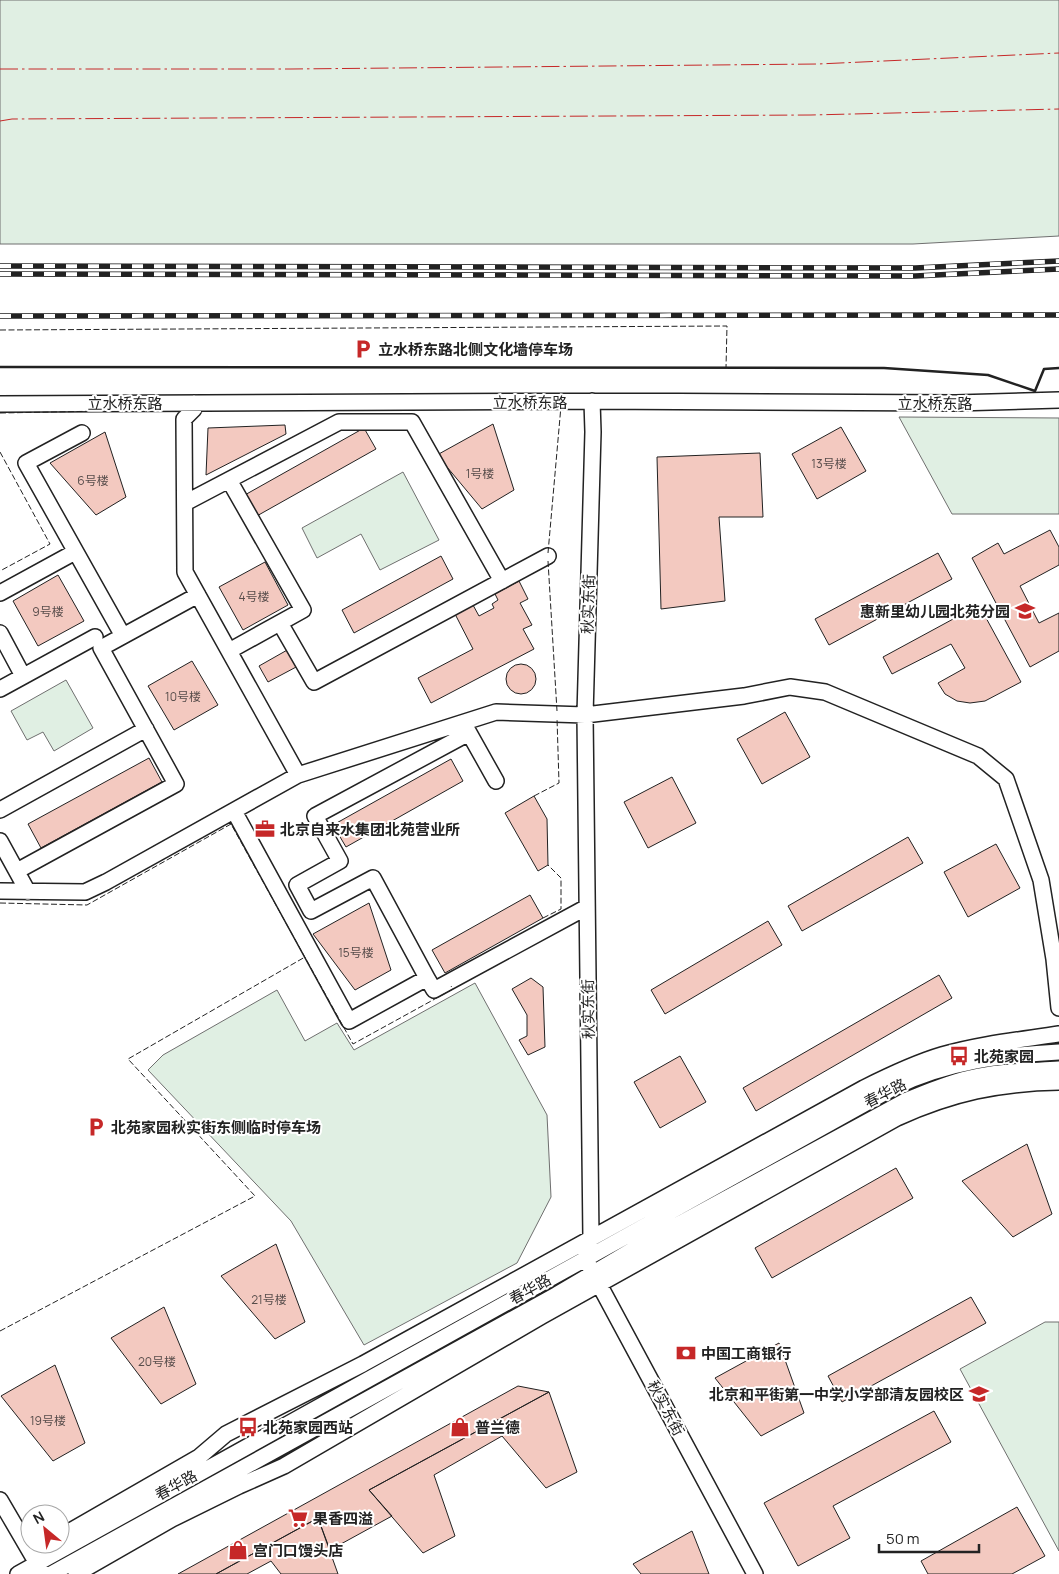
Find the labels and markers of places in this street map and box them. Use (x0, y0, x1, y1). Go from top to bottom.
parking icon: 立水桥东路北侧文化墙停车场 (352, 338, 374, 360)
place label: 立水桥东路北侧文化墙停车场 (378, 339, 573, 360)
school or university icon: 惠新里幼儿园北苑分园 (1014, 600, 1036, 622)
place label: 惠新里幼儿园北苑分园 (860, 601, 1010, 622)
office icon: 北京自来水集团北苑营业所 (254, 818, 276, 840)
place label: 北京自来水集团北苑营业所 (280, 819, 460, 840)
bus stop icon: 北苑家园 (948, 1045, 970, 1067)
place label: 北苑家园 (974, 1046, 1034, 1067)
parking icon: 北苑家园秋实街东侧临时停车场 (85, 1116, 107, 1138)
place label: 北苑家园秋实街东侧临时停车场 (111, 1117, 321, 1138)
bank icon: 中国工商银行 (675, 1342, 697, 1364)
place label: 中国工商银行 (701, 1343, 791, 1364)
school or university icon: 北京和平街第一中学小学部清友园校区 (968, 1383, 990, 1405)
place label: 北京和平街第一中学小学部清友园校区 (709, 1384, 964, 1405)
bus stop icon: 北苑家园西站 (237, 1416, 259, 1438)
shop icon: 普兰德 (449, 1416, 471, 1438)
place label: 北苑家园西站 (263, 1417, 353, 1438)
place label: 普兰德 (475, 1417, 520, 1438)
supermarket icon: 果香四溢 (287, 1507, 309, 1529)
place label: 果香四溢 (313, 1508, 373, 1529)
shop icon: 宫门口馒头店 (227, 1539, 249, 1561)
place label: 宫门口馒头店 (253, 1540, 343, 1561)

